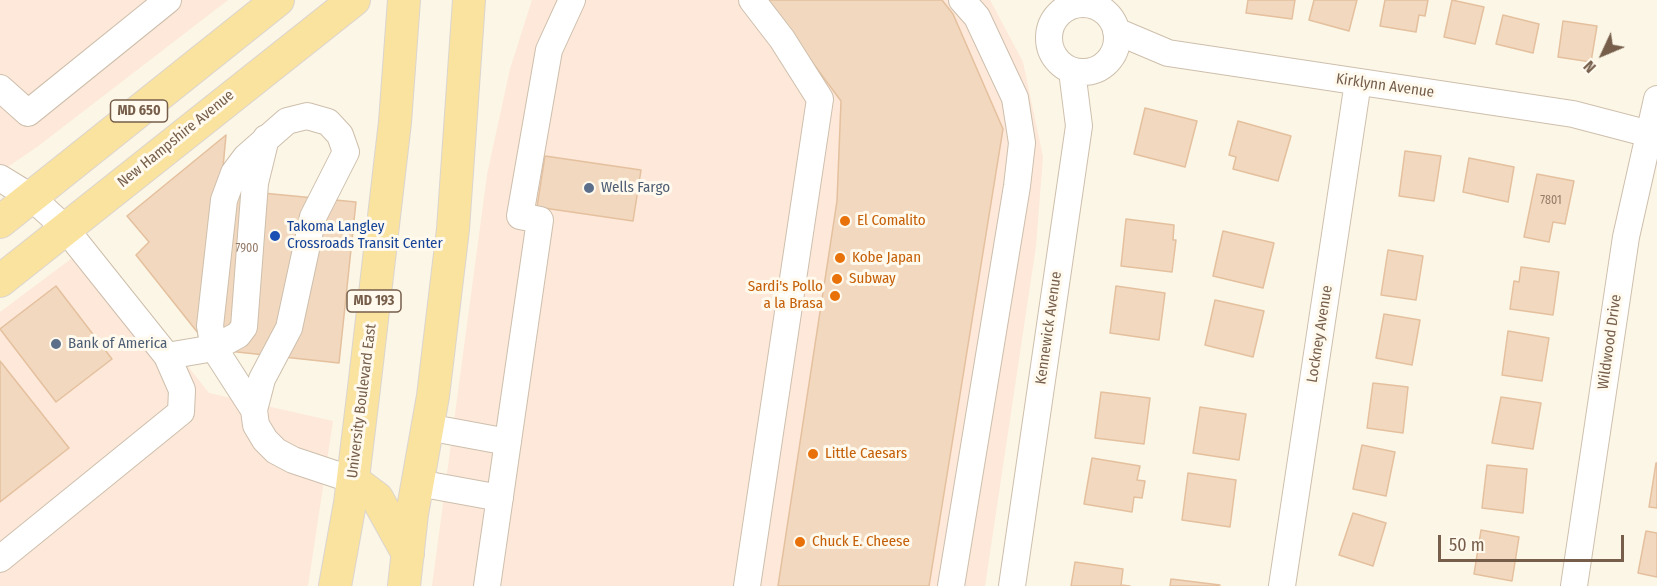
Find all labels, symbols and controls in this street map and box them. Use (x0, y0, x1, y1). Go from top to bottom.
north arrow (1573, 24, 1633, 84)
text: N (1580, 57, 1600, 77)
street label: Kirklynn Avenue (1335, 70, 1435, 102)
street label: New Hampshire Avenue (114, 86, 238, 192)
road number: MD 650 (110, 100, 168, 122)
place label: Wells Fargo (601, 179, 670, 197)
marker: Wells Fargo (582, 181, 596, 195)
house number: 7801 (1540, 194, 1562, 208)
place label: El Comalito (857, 212, 926, 230)
marker: El Comalito (838, 214, 852, 228)
place label: Takoma Langley Crossroads Transit Center (287, 218, 443, 253)
marker: Takoma Langley Crossroads Transit Center (268, 229, 282, 243)
house number: 7900 (235, 242, 259, 256)
place label: Kobe Japan (852, 249, 921, 267)
marker: Kobe Japan (833, 251, 847, 265)
place label: Subway (849, 270, 896, 288)
street label: Kennewick Avenue (1032, 270, 1066, 386)
marker: Subway (830, 272, 844, 286)
place label: Sardi's Pollo a la Brasa (748, 278, 823, 313)
street label: Lockney Avenue (1303, 284, 1337, 384)
marker: Sardi's Pollo a la Brasa (828, 289, 842, 303)
road number: MD 193 (347, 290, 401, 312)
street label: Wildwood Drive (1594, 293, 1626, 391)
street label: University Boulevard East (344, 323, 380, 479)
place label: Bank of America (68, 335, 167, 353)
marker: Bank of America (49, 337, 63, 351)
place label: Little Caesars (825, 445, 907, 463)
marker: Little Caesars (806, 447, 820, 461)
scale bar (1441, 523, 1627, 561)
place label: Chuck E. Cheese (812, 533, 910, 551)
text: 50 m (1449, 534, 1485, 556)
marker: Chuck E. Cheese (793, 535, 807, 549)

